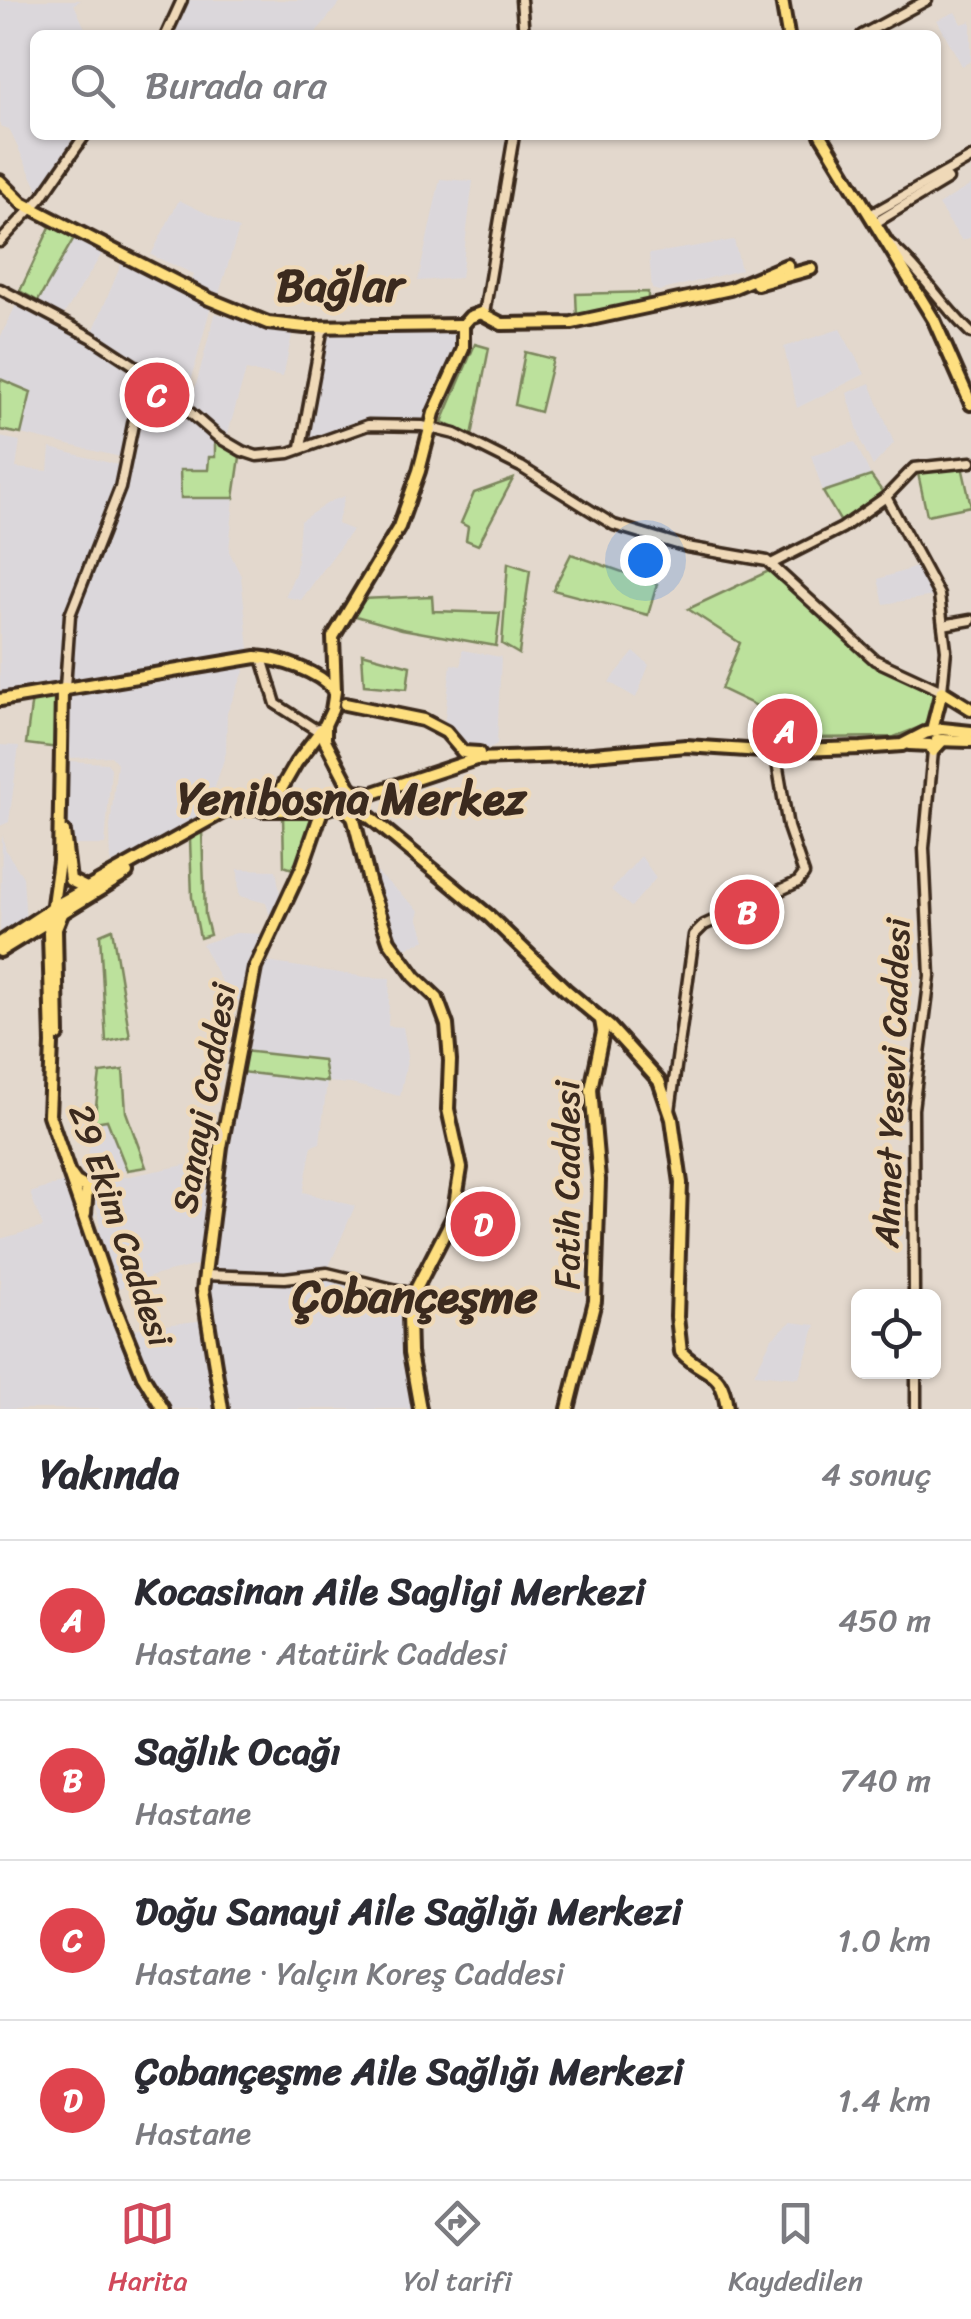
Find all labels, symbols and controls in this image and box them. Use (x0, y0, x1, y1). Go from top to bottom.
search box (30, 30, 941, 140)
text: Burada ara (145, 52, 327, 119)
icon: search (65, 58, 120, 113)
district label: Bağlar (276, 246, 407, 326)
pin: C (124, 358, 190, 432)
your location (620, 535, 671, 586)
pin: A (752, 694, 818, 768)
district label: Yenibosna Merkez (178, 759, 528, 839)
pin: B (714, 874, 780, 950)
street label: Ahmet Yesevi Caddesi (855, 916, 929, 1250)
street label: Sanayi Caddesi (153, 977, 255, 1218)
street label: Fatih Caddesi (536, 1079, 598, 1290)
street label: 29 Ekim Caddesi (50, 1095, 192, 1356)
pin: D (450, 1186, 516, 1262)
district label: Çobançeşme (291, 1257, 538, 1337)
map controls (851, 1289, 941, 1379)
button: locate (851, 1289, 941, 1379)
text: Yakında (40, 1437, 180, 1511)
text: 4 sonuç (821, 1446, 931, 1503)
text: Kocasinan Aile Sagligi Merkezi (135, 1558, 645, 1625)
text: A (62, 1592, 83, 1649)
text: 450 m (838, 1592, 931, 1649)
text: Hastane · Atatürk Caddesi (135, 1625, 507, 1682)
text: Sağlık Ocağı (135, 1718, 341, 1785)
text: B (62, 1752, 83, 1809)
text: 740 m (840, 1752, 931, 1809)
text: Hastane (135, 1785, 251, 1842)
text: Doğu Sanayi Aile Sağlığı Merkezi (135, 1878, 682, 1945)
text: C (63, 1912, 82, 1969)
text: 1.0 km (837, 1912, 931, 1969)
text: Hastane · Yalçın Koreş Caddesi (135, 1945, 564, 2002)
text: Çobançeşme Aile Sağlığı Merkezi (135, 2038, 684, 2105)
text: D (63, 2072, 82, 2129)
text: 1.4 km (838, 2072, 931, 2129)
text: Hastane (135, 2105, 251, 2162)
tab: Harita (108, 2196, 188, 2305)
tab: Yol tarifi (404, 2196, 512, 2305)
tab: Kaydedilen (728, 2196, 863, 2305)

